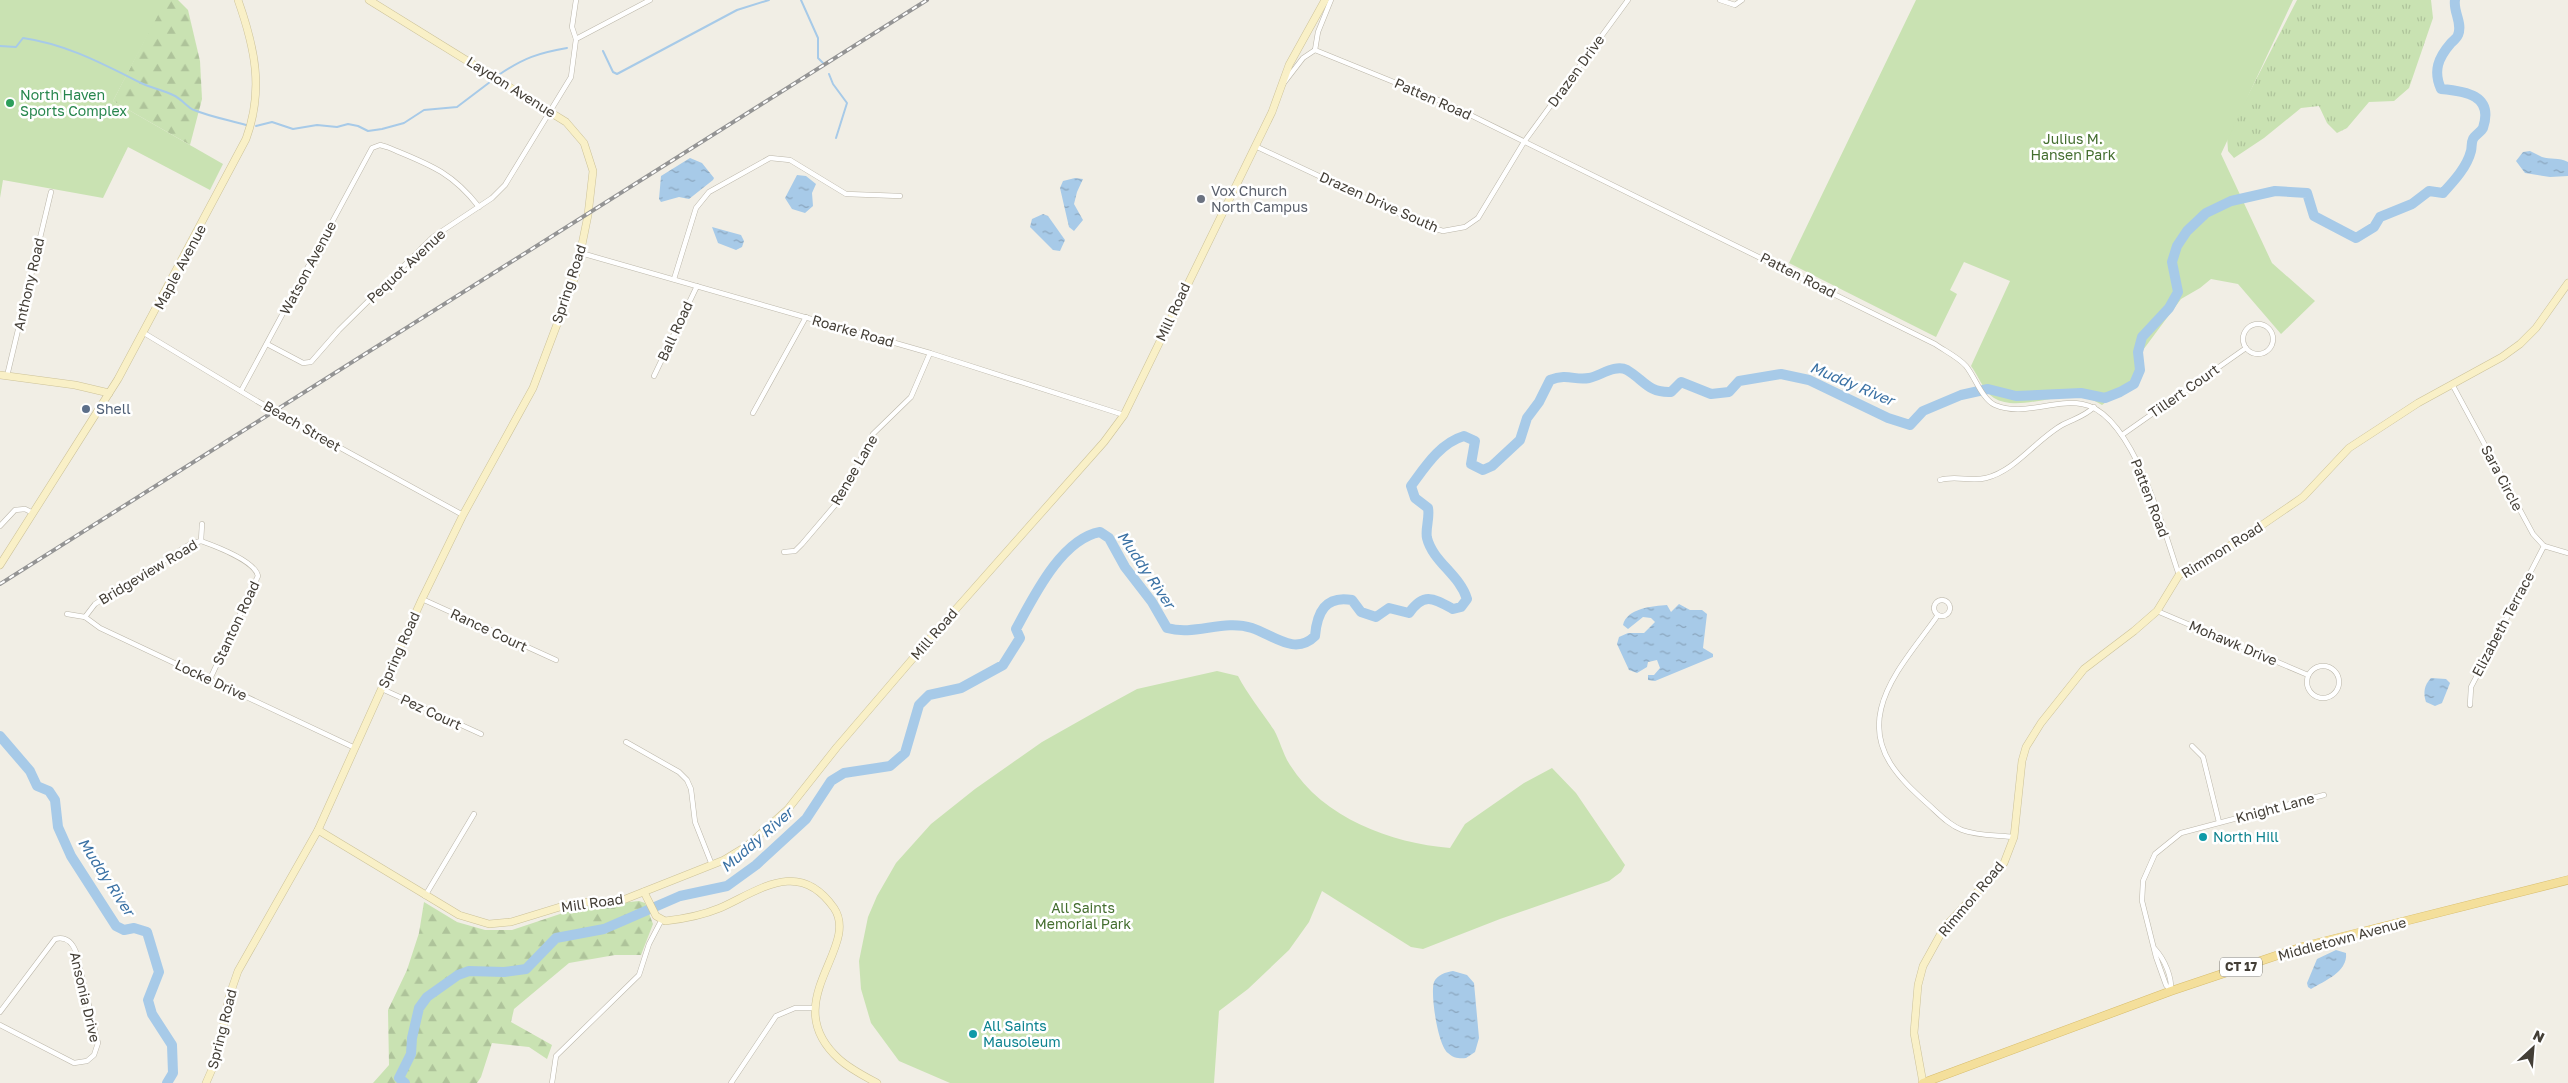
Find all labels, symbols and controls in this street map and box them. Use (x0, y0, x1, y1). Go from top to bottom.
street label: Drazen Drive (1544, 31, 1607, 110)
street label: Laydon Avenue (464, 52, 559, 121)
street label: Patten Road (1392, 74, 1474, 123)
place label: North Haven Sports Complex (20, 86, 127, 119)
marker: North Haven Sports Complex (4, 97, 16, 109)
park label: Julius M. Hansen Park (2030, 130, 2116, 163)
street label: Drazen Drive South (1317, 168, 1441, 235)
place label: Vox Church North Campus (1211, 182, 1308, 215)
marker: Vox Church North Campus (1195, 193, 1207, 205)
street label: Watson Avenue (276, 218, 339, 317)
street label: Maple Avenue (150, 221, 209, 312)
street label: Pequot Avenue (363, 225, 448, 306)
street label: Anthony Road (10, 236, 47, 332)
street label: Spring Road (548, 242, 589, 325)
street label: Patten Road (1758, 248, 1839, 301)
street label: Mill Road (1152, 280, 1193, 344)
street label: Ball Road (653, 298, 696, 363)
street label: Roarke Road (810, 311, 896, 350)
water label: Muddy River (1807, 357, 1899, 411)
street label: Tillert Court (2145, 360, 2222, 421)
street label: Beach Street (261, 397, 344, 455)
place label: Shell (96, 400, 131, 417)
marker: Shell (80, 403, 92, 415)
street label: Renee Lane (827, 431, 881, 508)
street label: Sara Circle (2478, 442, 2527, 514)
street label: Patten Road (2128, 456, 2173, 539)
street label: Rimmon Road (2178, 518, 2266, 581)
water label: Muddy River (1114, 527, 1180, 614)
street label: Bridgeview Road (95, 535, 200, 608)
street label: Elizabeth Terrace (2468, 568, 2537, 679)
street label: Stanton Road (209, 578, 262, 668)
street label: Rance Court (448, 604, 530, 655)
street label: Mill Road (907, 604, 961, 663)
street label: Spring Road (374, 609, 423, 691)
street label: Mohawk Drive (2186, 616, 2280, 669)
street label: Locke Drive (172, 655, 250, 704)
street label: Pez Court (398, 690, 464, 733)
street label: Knight Lane (2234, 789, 2316, 826)
water label: Muddy River (717, 802, 798, 876)
place label: North Hill (2213, 828, 2279, 845)
marker: North Hill (2197, 831, 2209, 843)
water label: Muddy River (74, 834, 140, 921)
street label: Rimmon Road (1934, 858, 2007, 940)
street label: Mill Road (560, 890, 624, 915)
park label: All Saints Memorial Park (1035, 899, 1131, 932)
street label: Middletown Avenue (2276, 913, 2408, 964)
street label: Ansonia Drive (67, 950, 104, 1044)
road number: CT 17 (2220, 958, 2262, 976)
street label: Spring Road (203, 987, 240, 1071)
place label: All Saints Mausoleum (983, 1017, 1061, 1050)
north arrow (2508, 1023, 2558, 1073)
text: N (2530, 1026, 2547, 1046)
marker: All Saints Mausoleum (967, 1028, 979, 1040)

